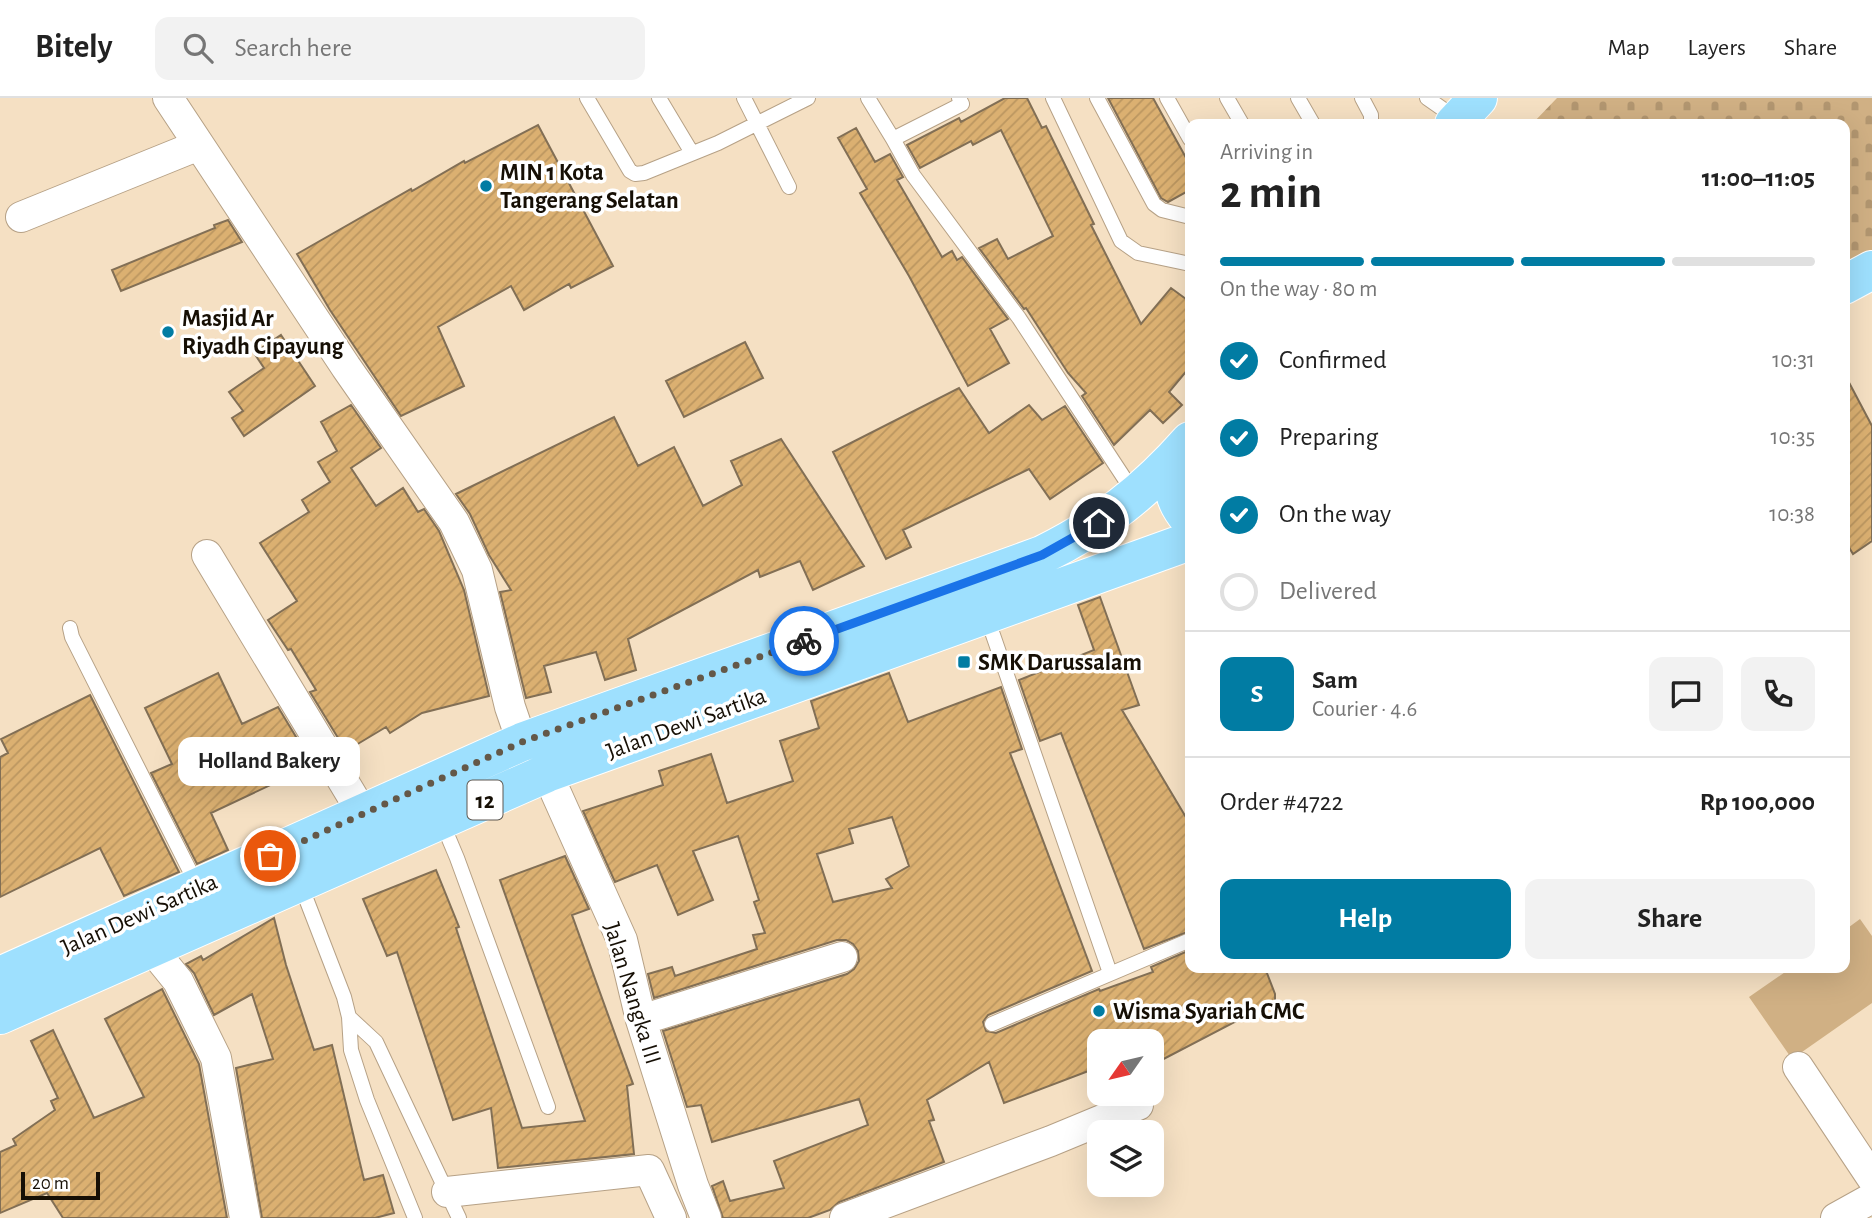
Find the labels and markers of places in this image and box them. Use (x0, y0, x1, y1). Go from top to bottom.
place label: MIN 1 Kota Tangerang Selatan (500, 161, 679, 213)
marker: MIN 1 Kota Tangerang Selatan (478, 178, 494, 194)
place label: Masjid Ar Riyadh Cipayung (182, 307, 345, 359)
marker: Masjid Ar Riyadh Cipayung (160, 324, 176, 340)
pin (1069, 493, 1129, 553)
place label: SMK Darussalam (978, 651, 1142, 675)
marker: SMK Darussalam (956, 654, 972, 670)
callout: Holland Bakery (179, 737, 361, 786)
pin (240, 826, 300, 886)
place label: Wisma Syariah CMC (1113, 1000, 1305, 1024)
marker: Wisma Syariah CMC (1091, 1003, 1107, 1019)

